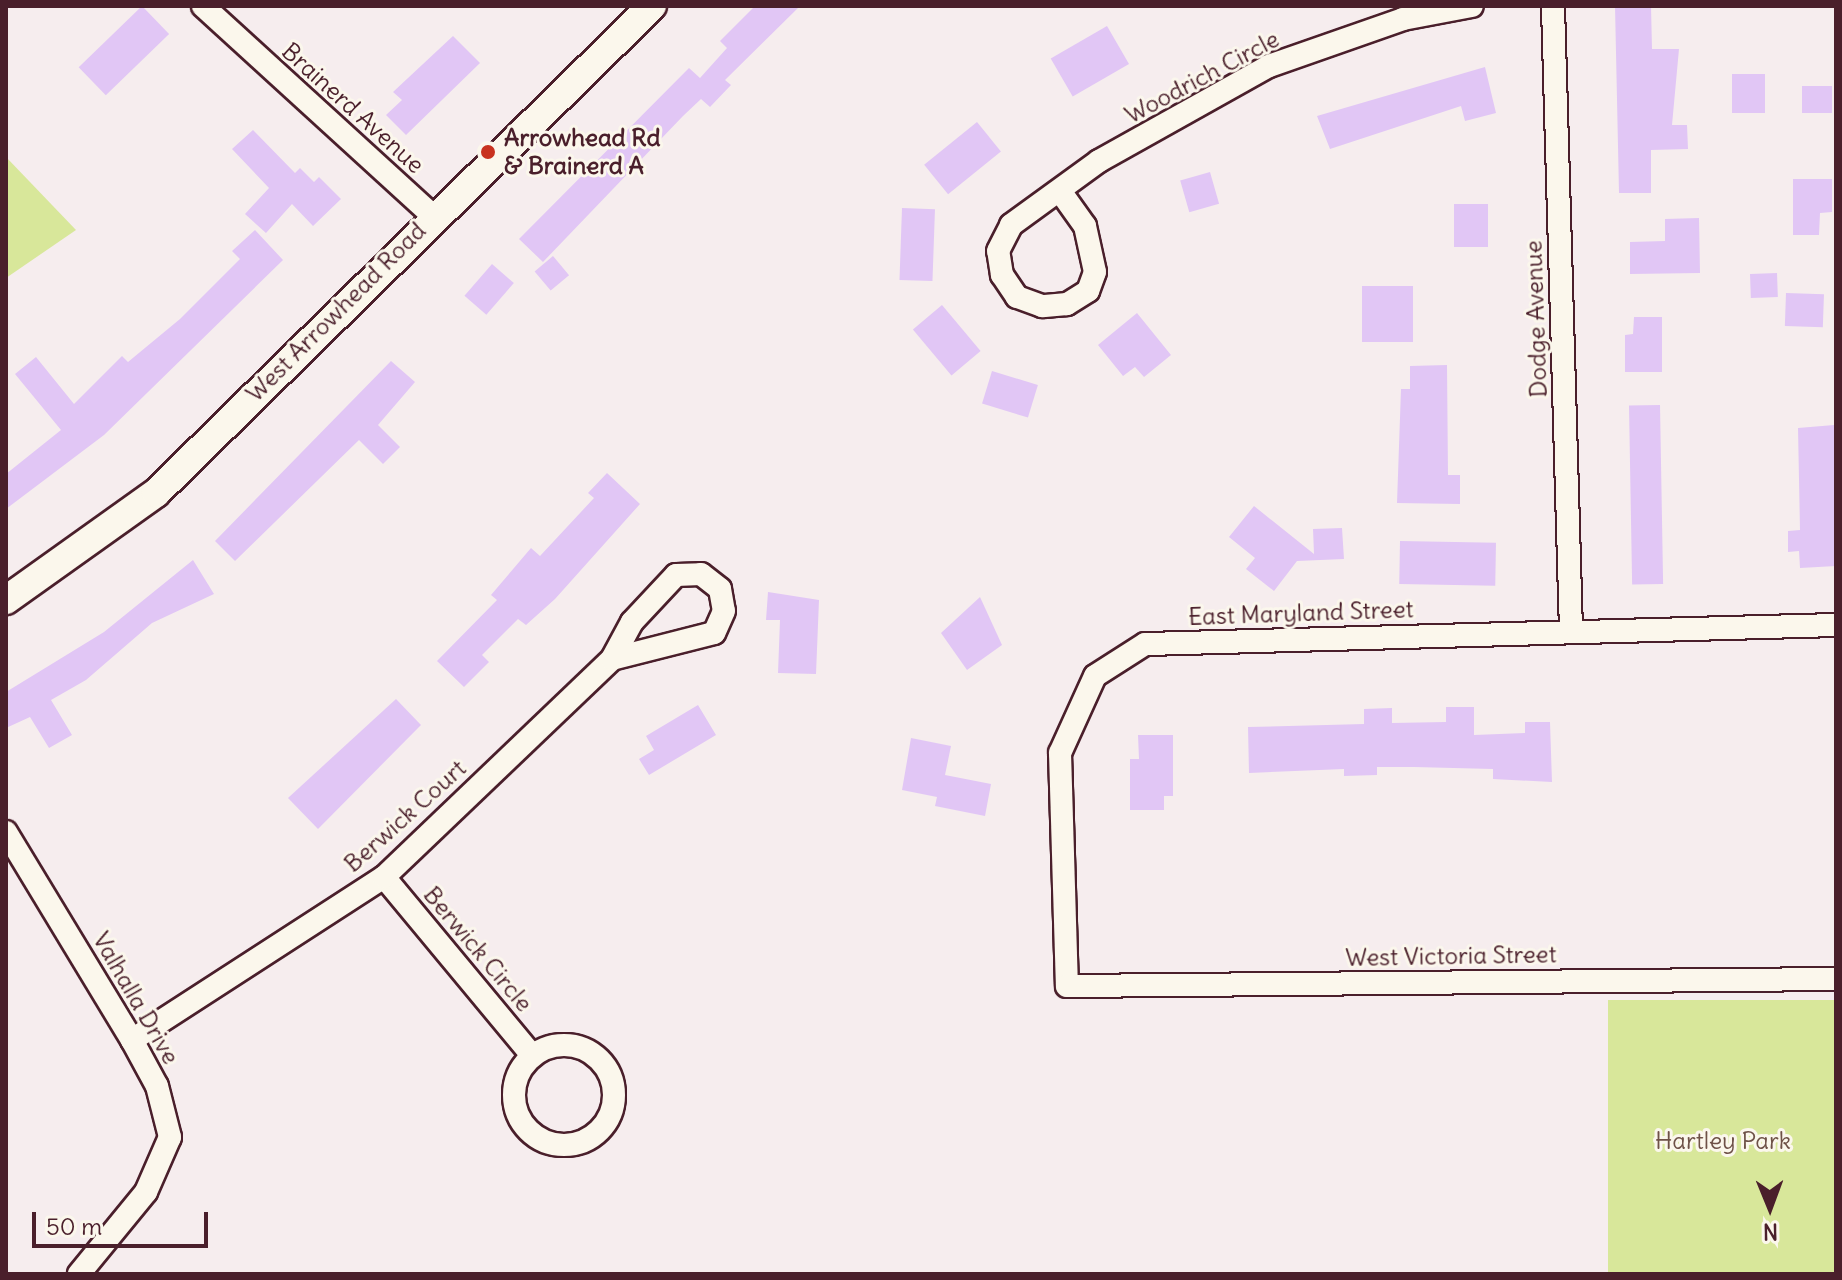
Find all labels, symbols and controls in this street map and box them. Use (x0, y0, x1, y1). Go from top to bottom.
street label: Woodrich Circle (1120, 24, 1284, 130)
street label: Brainerd Avenue (276, 37, 430, 179)
place label: Arrowhead Rd & Brainerd A (504, 124, 661, 180)
marker: Arrowhead Rd & Brainerd A (479, 143, 497, 161)
street label: West Arrowhead Road (240, 216, 432, 408)
street label: Dodge Avenue (1519, 240, 1553, 398)
street label: East Maryland Street (1188, 595, 1414, 631)
street label: Berwick Court (338, 754, 472, 878)
street label: Berwick Circle (417, 881, 539, 1017)
street label: Valhalla Drive (87, 927, 185, 1069)
street label: West Victoria Street (1345, 940, 1557, 972)
park label: Hartley Park (1655, 1127, 1791, 1155)
north arrow (1730, 1168, 1810, 1248)
scale bar (36, 1196, 212, 1246)
text: 50 m (46, 1211, 102, 1241)
text: N (1763, 1218, 1778, 1246)

